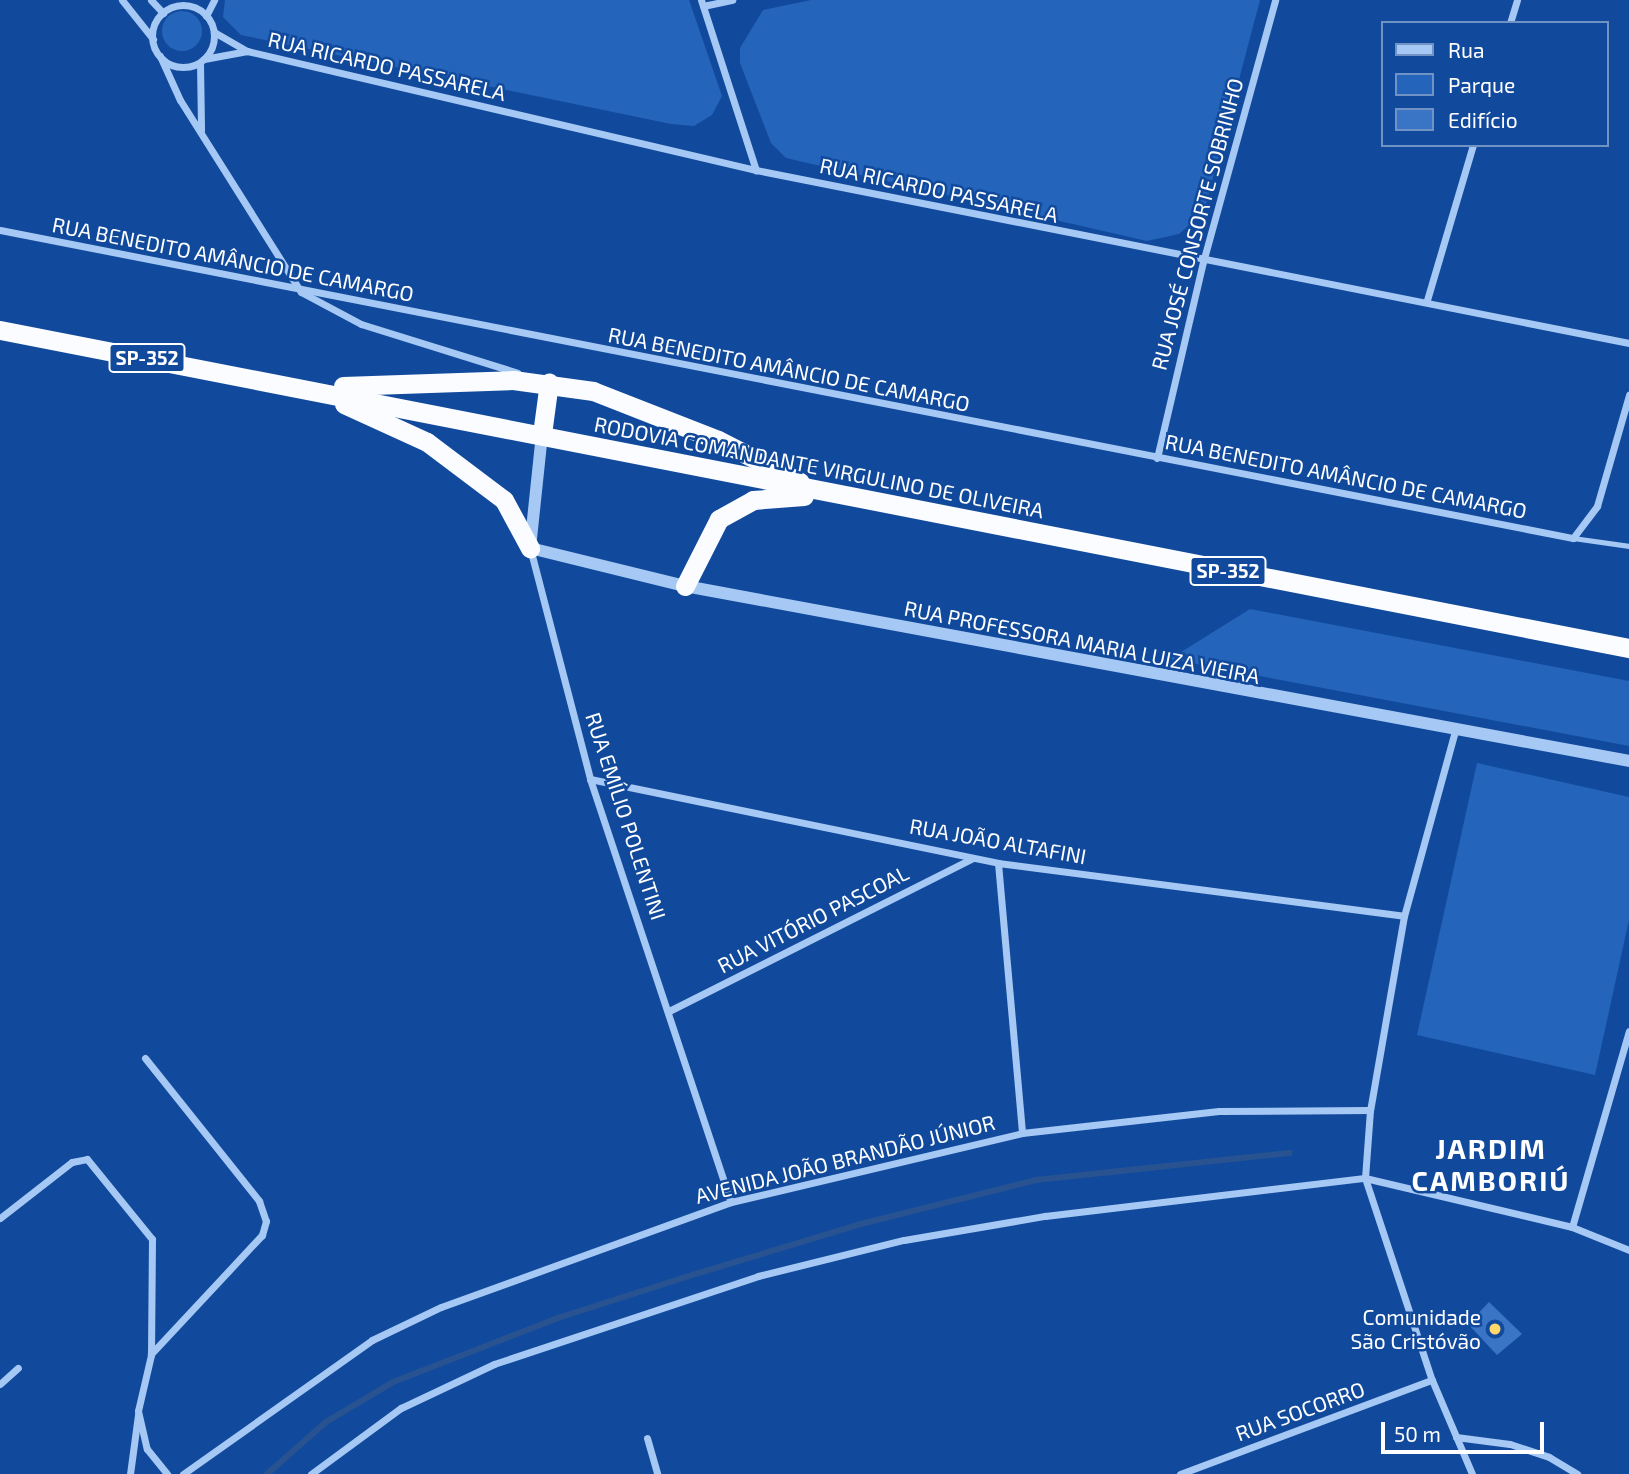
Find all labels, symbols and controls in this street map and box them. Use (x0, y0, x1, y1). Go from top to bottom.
legend (1380, 21, 1608, 147)
street label: RUA RICARDO PASSARELA (265, 26, 509, 106)
text: Rua (1448, 37, 1484, 62)
text: Parque (1448, 72, 1515, 97)
street label: RUA JOSÉ CONSORTE SOBRINHO (1146, 75, 1248, 373)
text: Edifício (1448, 107, 1518, 132)
street label: RUA RICARDO PASSARELA (817, 152, 1061, 228)
street label: RUA BENEDITO AMÂNCIO DE CAMARGO (50, 211, 416, 307)
street label: RUA BENEDITO AMÂNCIO DE CAMARGO (606, 321, 972, 417)
road number: SP-352 (108, 342, 186, 374)
street label: RODOVIA COMANDANTE VIRGULINO DE OLIVEIRA (592, 411, 1046, 523)
street label: RUA BENEDITO AMÂNCIO DE CAMARGO (1163, 428, 1529, 524)
road number: SP-352 (1190, 556, 1266, 586)
street label: RUA PROFESSORA MARIA LUIZA VIEIRA (901, 595, 1263, 689)
street label: RUA EMÍLIO POLENTINI (580, 709, 672, 923)
street label: RUA JOÃO ALTAFINI (907, 813, 1089, 869)
street label: RUA VITÓRIO PASCOAL (713, 860, 913, 978)
street label: AVENIDA JOÃO BRANDÃO JÚNIOR (692, 1109, 998, 1209)
district label: JARDIM CAMBORIÚ (1412, 1131, 1570, 1197)
place label: Comunidade São Cristóvão (1351, 1304, 1481, 1354)
marker: Comunidade São Cristóvão (1487, 1321, 1503, 1337)
street label: RUA SOCORRO (1232, 1376, 1368, 1446)
scale bar (1384, 1408, 1547, 1452)
text: 50 m (1394, 1421, 1441, 1446)

